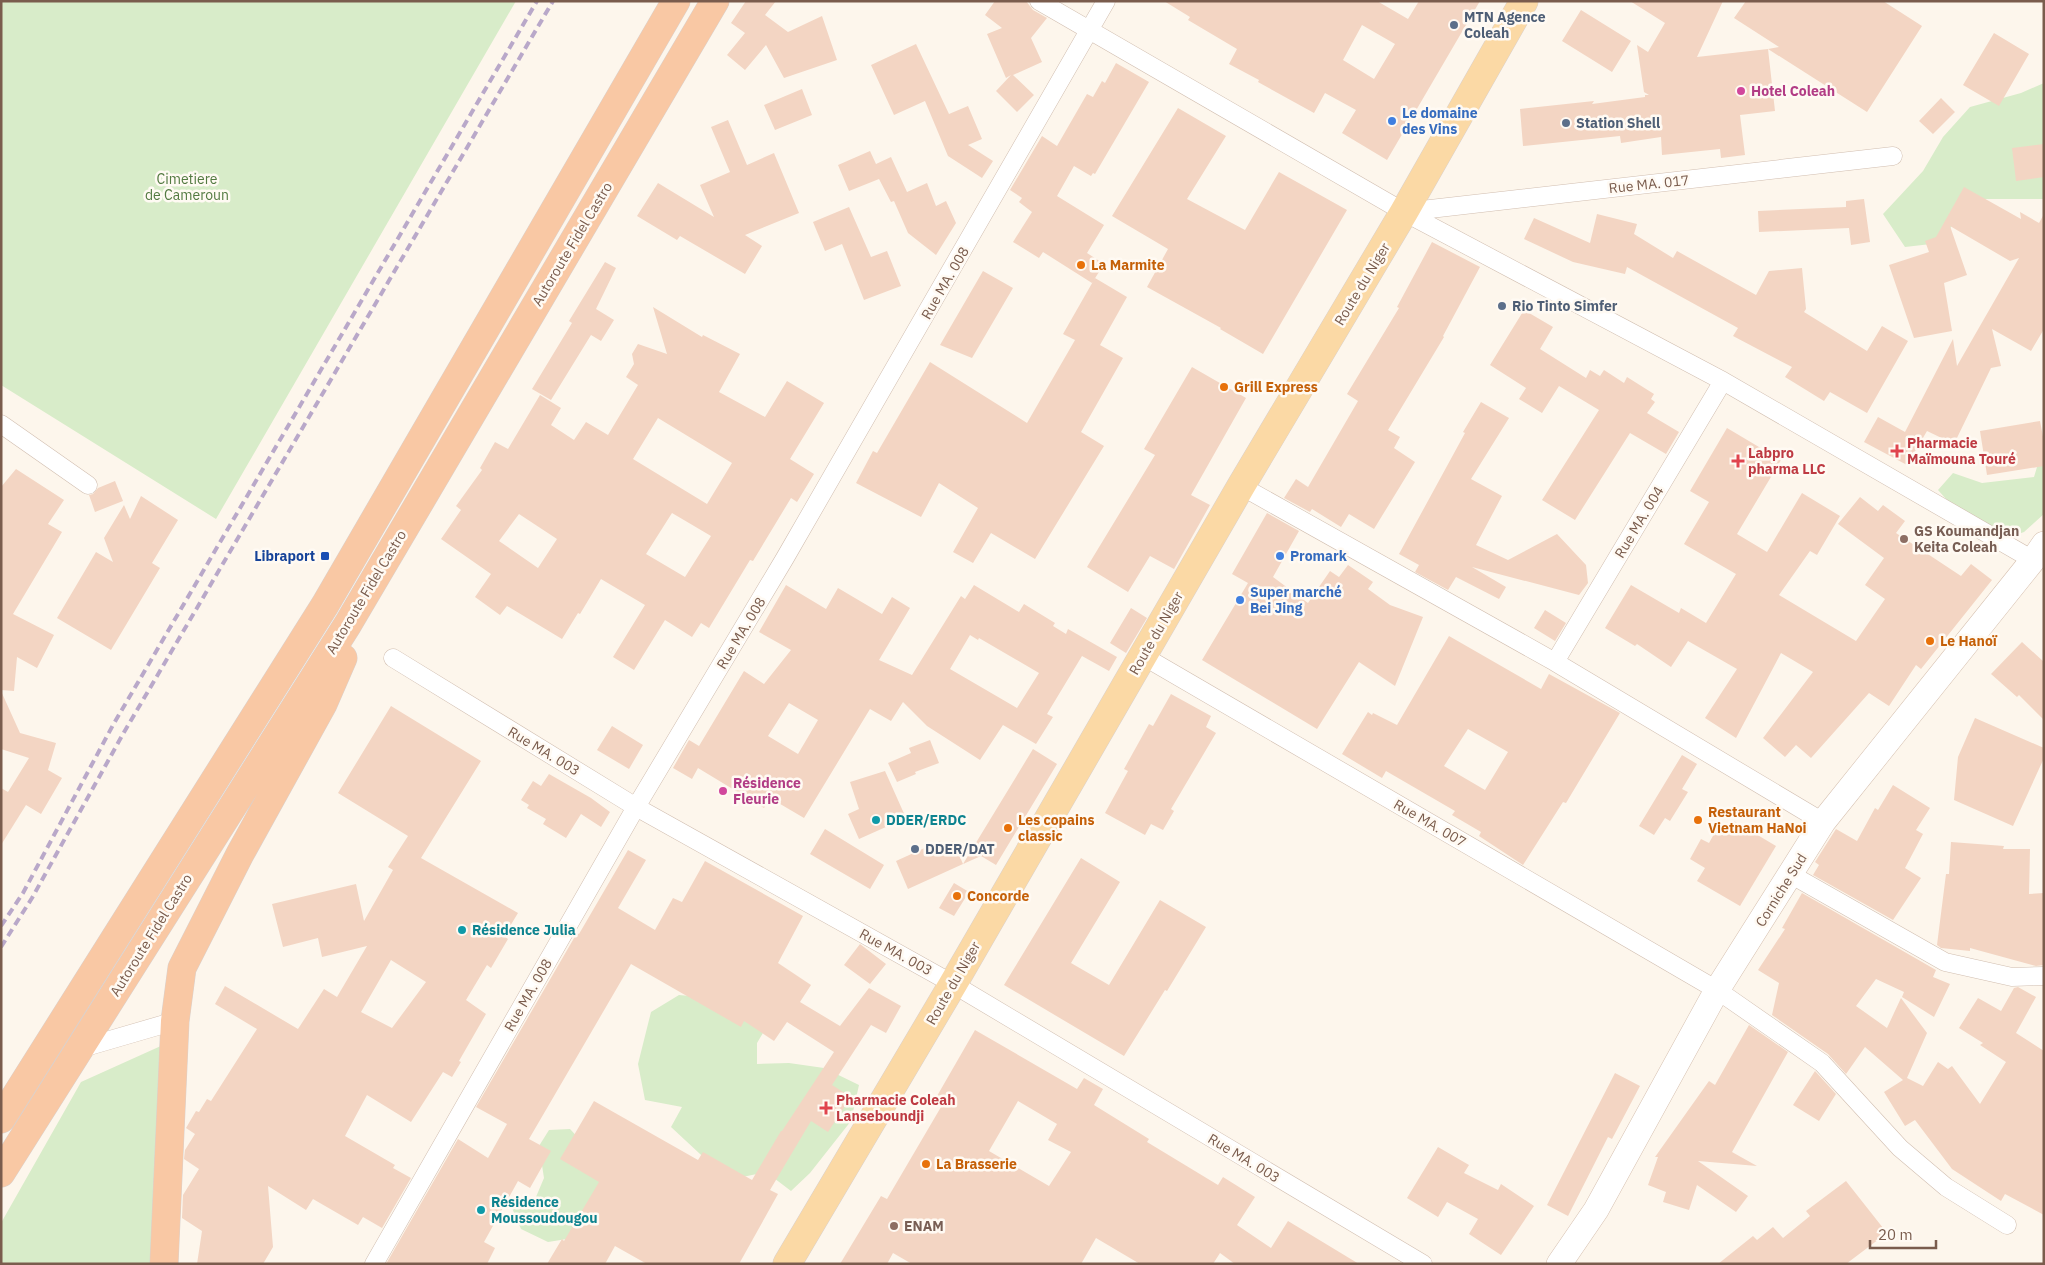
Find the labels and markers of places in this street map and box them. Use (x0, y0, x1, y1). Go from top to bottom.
place label: MTN Agence Coleah (1464, 8, 1546, 42)
marker: MTN Agence Coleah (1448, 19, 1460, 31)
place label: Hotel Coleah (1751, 82, 1835, 100)
marker: Hotel Coleah (1735, 85, 1747, 97)
place label: Le domaine des Vins (1402, 104, 1478, 138)
place label: Station Shell (1576, 114, 1660, 132)
marker: Le domaine des Vins (1386, 115, 1398, 127)
marker: Station Shell (1560, 117, 1572, 129)
place label: La Marmite (1091, 256, 1165, 274)
marker: La Marmite (1075, 259, 1087, 271)
place label: Rio Tinto Simfer (1512, 297, 1618, 315)
marker: Rio Tinto Simfer (1496, 300, 1508, 312)
place label: Grill Express (1234, 378, 1318, 396)
marker: Grill Express (1218, 381, 1230, 393)
place label: Pharmacie Maïmouna Touré (1907, 434, 2016, 468)
place label: Labpro pharma LLC (1748, 444, 1826, 478)
marker: Pharmacie Maïmouna Touré (1891, 445, 1903, 457)
marker: Labpro pharma LLC (1732, 455, 1744, 467)
place label: GS Koumandjan Keita Coleah (1914, 522, 2019, 556)
marker: GS Koumandjan Keita Coleah (1898, 533, 1910, 545)
place label: Libraport (254, 547, 315, 565)
place label: Promark (1290, 547, 1348, 565)
marker: Libraport (319, 550, 331, 562)
marker: Promark (1274, 550, 1286, 562)
place label: Super marché Bei Jing (1250, 583, 1342, 617)
marker: Super marché Bei Jing (1234, 594, 1246, 606)
place label: Le Hanoï (1940, 632, 1998, 650)
marker: Le Hanoï (1924, 635, 1936, 647)
place label: Résidence Fleurie (733, 774, 801, 808)
marker: Résidence Fleurie (717, 785, 729, 797)
place label: Restaurant Vietnam HaNoi (1708, 803, 1807, 837)
place label: DDER/ERDC (886, 811, 966, 829)
place label: Les copains classic (1018, 811, 1094, 845)
marker: DDER/ERDC (870, 814, 882, 826)
marker: Restaurant Vietnam HaNoi (1692, 814, 1704, 826)
marker: Les copains classic (1002, 822, 1014, 834)
place label: DDER/DAT (925, 840, 995, 858)
marker: DDER/DAT (909, 843, 921, 855)
place label: Concorde (967, 887, 1030, 905)
marker: Concorde (951, 890, 963, 902)
place label: Résidence Julia (472, 921, 576, 939)
marker: Résidence Julia (456, 924, 468, 936)
place label: Pharmacie Coleah Lanseboundji (836, 1091, 955, 1125)
marker: Pharmacie Coleah Lanseboundji (820, 1102, 832, 1114)
place label: La Brasserie (936, 1155, 1017, 1173)
marker: La Brasserie (920, 1158, 932, 1170)
place label: Résidence Moussoudougou (491, 1193, 598, 1227)
marker: Résidence Moussoudougou (475, 1204, 487, 1216)
place label: ENAM (904, 1217, 944, 1235)
marker: ENAM (888, 1220, 900, 1232)

